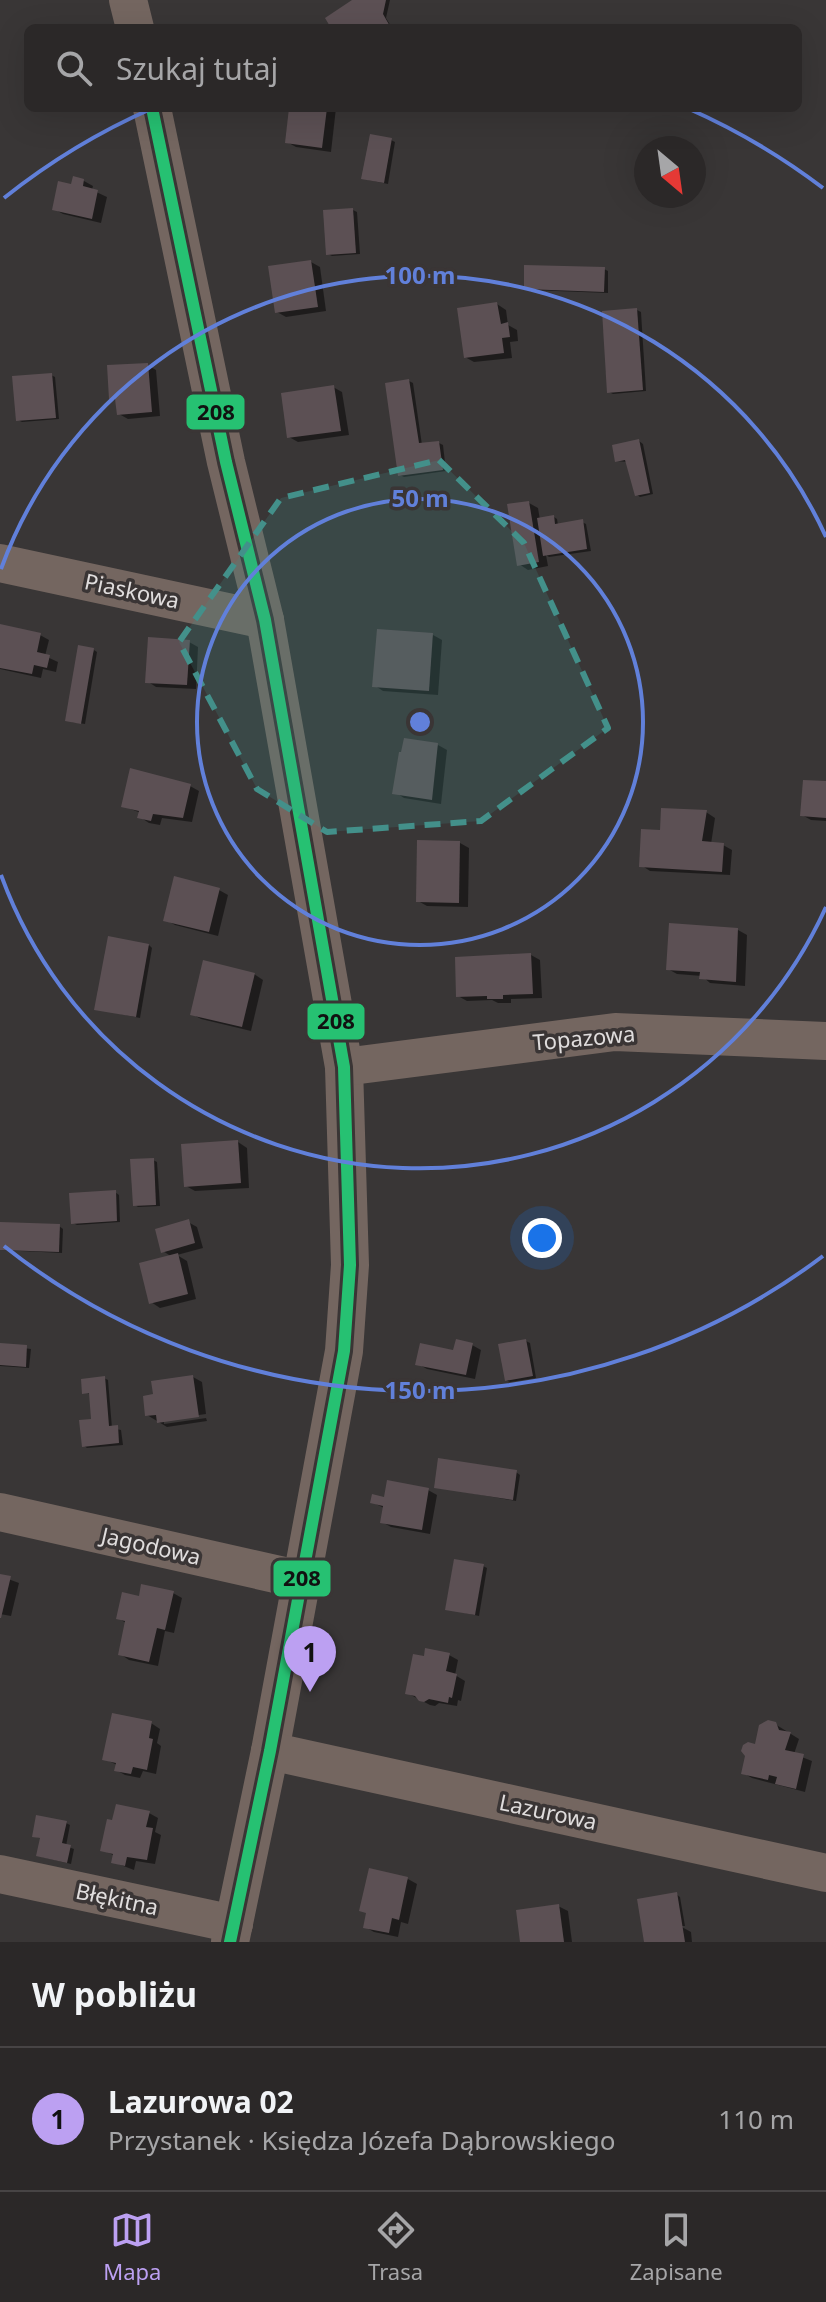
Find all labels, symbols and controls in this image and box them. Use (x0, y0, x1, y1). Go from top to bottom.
search box (24, 24, 802, 112)
icon: search (52, 46, 96, 90)
text: Szukaj tutaj (116, 48, 278, 89)
north arrow (634, 136, 706, 208)
text: 100 m (385, 258, 455, 291)
line badge: 208 (185, 393, 246, 431)
text: 208 (197, 396, 235, 426)
text: 50 m (391, 481, 449, 514)
street label: Piaskowa (82, 565, 182, 615)
centre of rings (406, 708, 434, 736)
line badge: 208 (306, 1002, 366, 1041)
text: 208 (317, 1005, 355, 1035)
street label: Topazowa (531, 1018, 636, 1056)
your location (522, 1218, 562, 1258)
text: 150 m (385, 1373, 455, 1406)
street label: Jagodowa (97, 1519, 204, 1571)
line badge: 208 (272, 1559, 332, 1598)
text: 208 (283, 1562, 321, 1592)
pin: 1 (284, 1626, 336, 1692)
street label: Lazurowa (497, 1786, 600, 1836)
street label: Błękitna (73, 1875, 161, 1921)
text: W pobliżu (32, 1971, 197, 2017)
text: Lazurowa 02 (108, 2081, 294, 2122)
text: 1 (51, 2101, 65, 2137)
text: 110 m (718, 2101, 794, 2137)
text: Przystanek · Księdza Józefa Dąbrowskiego (108, 2122, 616, 2158)
tab: Mapa (103, 2208, 161, 2286)
tab: Trasa (368, 2208, 423, 2286)
tab: Zapisane (630, 2208, 723, 2286)

